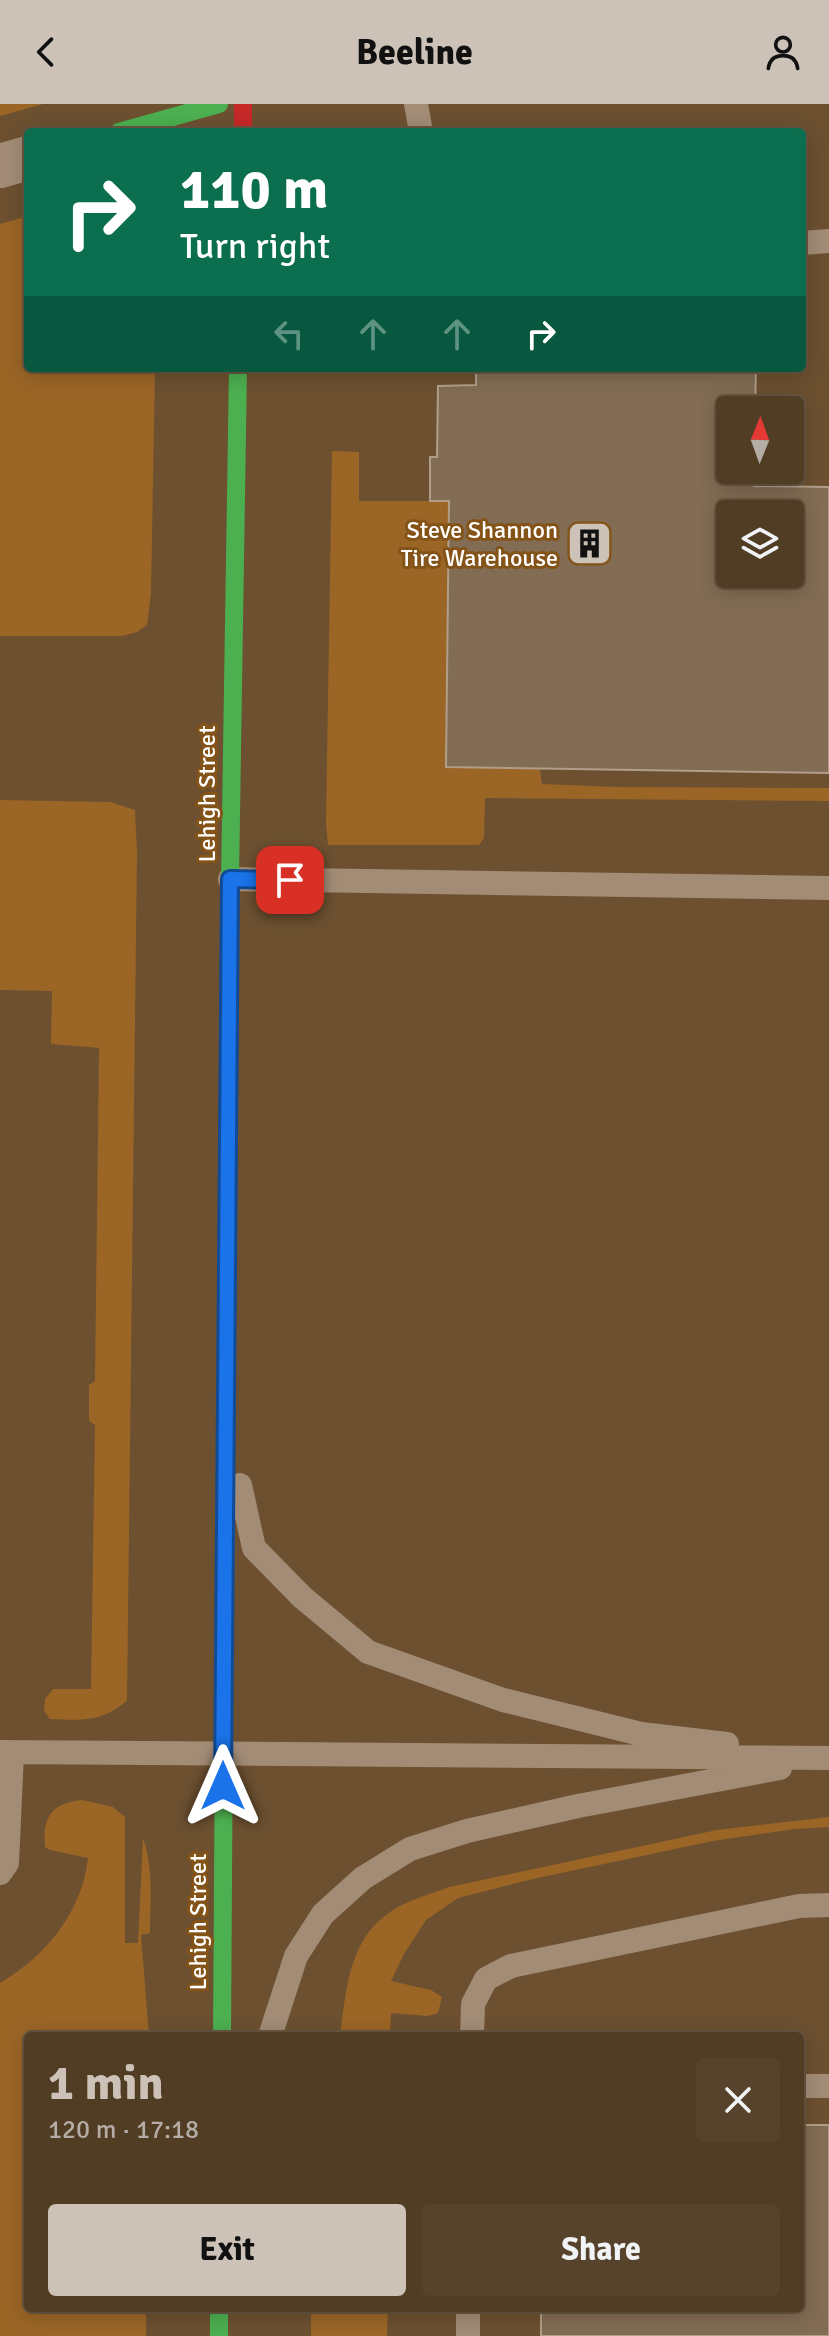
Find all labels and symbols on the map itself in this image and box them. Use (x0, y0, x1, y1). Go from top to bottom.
north arrow (716, 396, 804, 484)
place label: Steve Shannon Tire Warehouse (401, 515, 558, 573)
building icon: Steve Shannon Tire Warehouse (565, 520, 613, 568)
street label: Lehigh Street (192, 725, 222, 863)
pin (256, 846, 324, 914)
position arrow (181, 1744, 265, 1828)
street label: Lehigh Street (183, 1853, 213, 1991)

